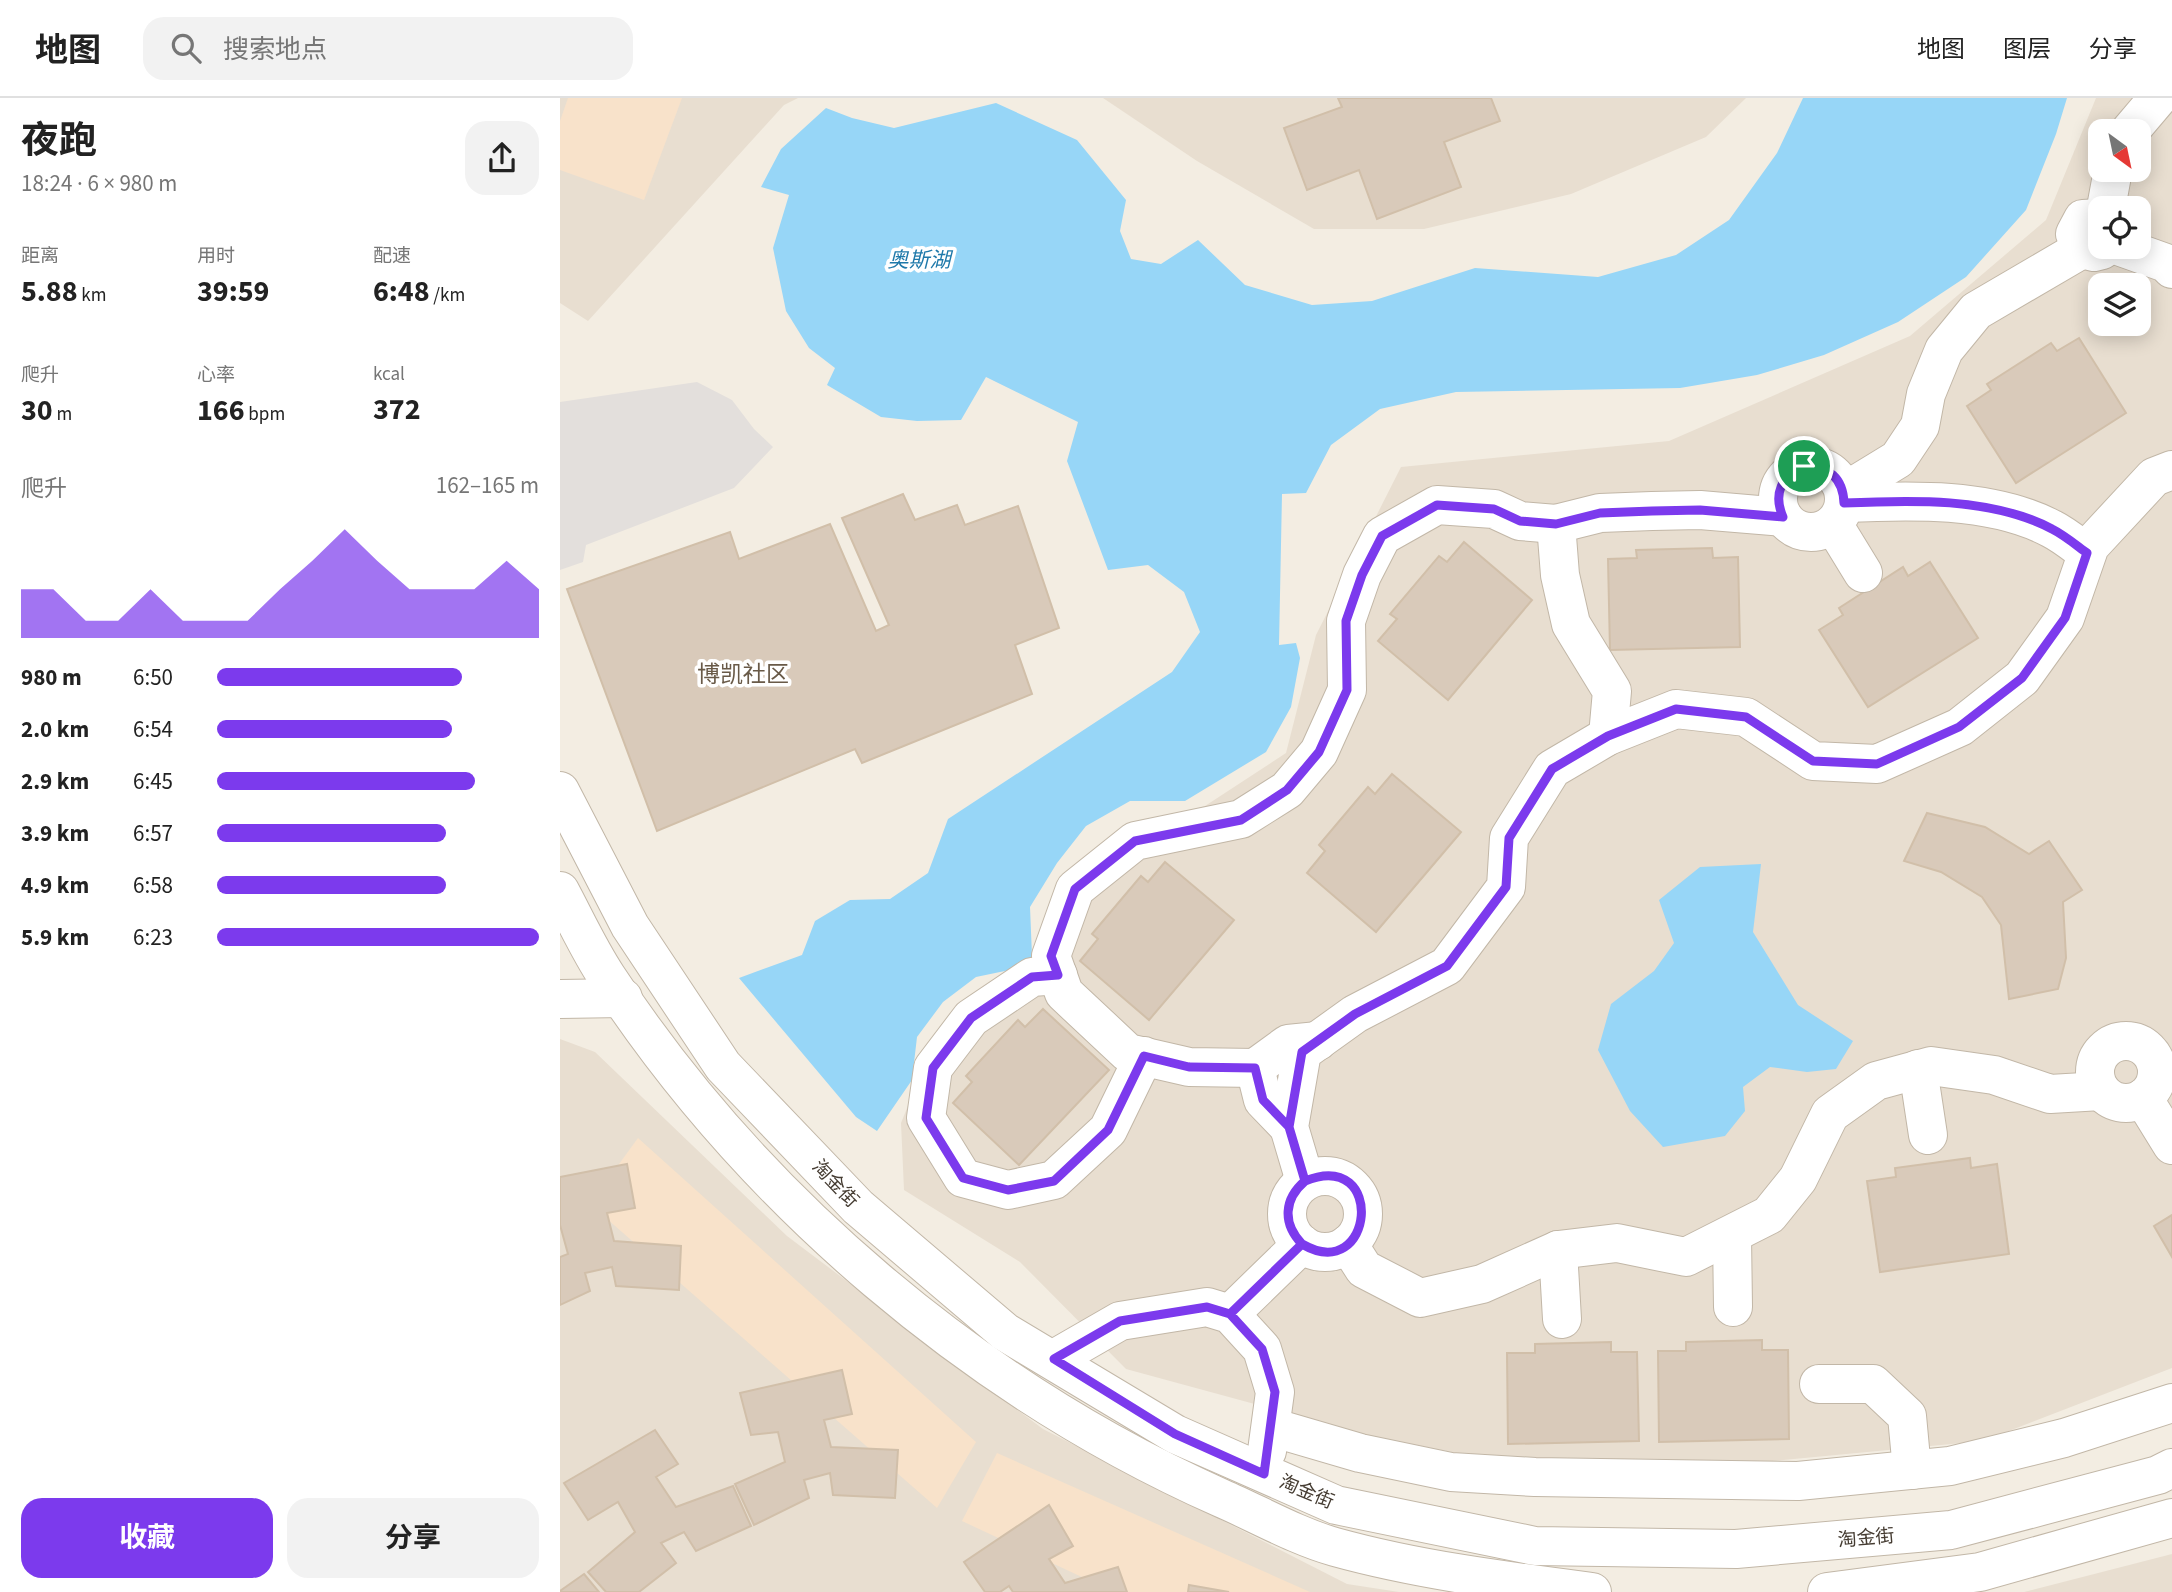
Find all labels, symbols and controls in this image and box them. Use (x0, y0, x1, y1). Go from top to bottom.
search box (143, 17, 633, 80)
text: 地图 (35, 27, 101, 74)
icon: search (167, 29, 205, 67)
text: 搜索地点 (223, 31, 327, 68)
text: 地图 (1917, 32, 1965, 67)
text: 图层 (2003, 32, 2051, 67)
text: 分享 (2089, 32, 2137, 67)
text: 夜跑 (21, 114, 97, 168)
north arrow (2088, 119, 2151, 182)
map controls (2088, 119, 2151, 336)
button: share (465, 121, 539, 195)
text: 18:24 · 6 × 980 m (21, 167, 177, 200)
button: locate (2088, 196, 2151, 259)
text: 距离 (21, 243, 59, 270)
text: 用时 (197, 243, 235, 270)
text: 配速 (373, 243, 411, 270)
water label: 奥斯湖 (888, 245, 953, 275)
text: 5.88 (21, 270, 78, 313)
text: 39:59 (197, 270, 269, 313)
text: 6:48 (373, 270, 430, 313)
button: layers (2088, 273, 2151, 336)
text: km (78, 282, 107, 309)
text: /km (430, 282, 465, 309)
text: kcal (373, 361, 405, 388)
text: 爬升 (21, 362, 59, 389)
text: 心率 (197, 362, 235, 389)
text: 372 (373, 388, 421, 431)
text: 30 (21, 389, 53, 432)
text: 166 (197, 389, 245, 432)
text: m (53, 401, 72, 428)
text: bpm (245, 401, 285, 428)
pin (1774, 436, 1834, 496)
icon: arrive (1785, 447, 1823, 485)
text: 162–165 m (436, 469, 539, 502)
text: 爬升 (21, 472, 67, 505)
district label: 博凯社区 (697, 658, 789, 691)
text: 980 m (21, 661, 82, 694)
text: 6:50 (133, 661, 173, 694)
text: 2.0 km (21, 713, 89, 746)
text: 6:54 (133, 713, 173, 746)
text: 2.9 km (21, 765, 89, 798)
text: 6:45 (133, 765, 173, 798)
text: 3.9 km (21, 817, 89, 850)
text: 6:57 (133, 817, 173, 850)
text: 4.9 km (21, 869, 89, 902)
text: 6:58 (133, 869, 173, 902)
text: 5.9 km (21, 921, 89, 954)
text: 6:23 (133, 921, 173, 954)
street label: 淘金街 (805, 1154, 864, 1214)
street label: 淘金街 (1275, 1469, 1338, 1516)
button: 收藏 (21, 1498, 273, 1578)
button: 分享 (287, 1498, 539, 1578)
street label: 淘金街 (1837, 1523, 1896, 1554)

